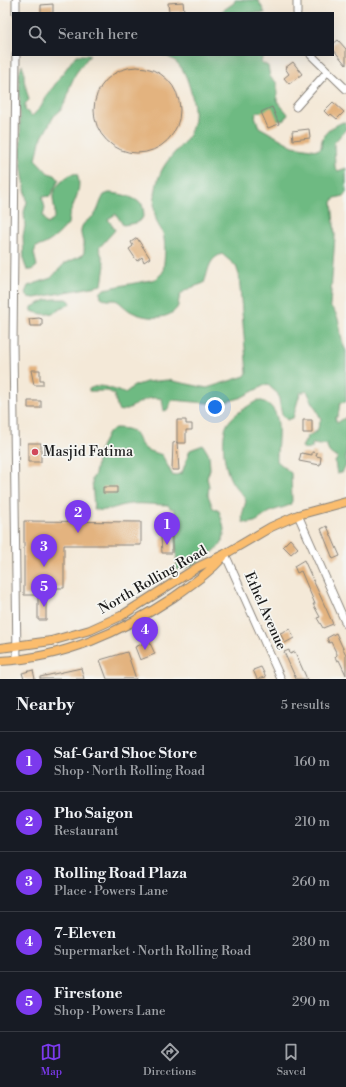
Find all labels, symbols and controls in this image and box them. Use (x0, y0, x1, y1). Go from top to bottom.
search box (12, 12, 334, 56)
icon: search (26, 23, 48, 45)
text: Search here (58, 25, 138, 44)
your location (205, 397, 225, 417)
place label: Masjid Fatima (43, 443, 134, 461)
marker: Masjid Fatima (30, 447, 40, 457)
pin: 2 (65, 500, 91, 533)
pin: 1 (154, 512, 180, 545)
pin: 3 (31, 534, 57, 567)
street label: North Rolling Road (96, 542, 210, 618)
street label: Ethel Avenue (240, 569, 290, 653)
pin: 5 (31, 574, 57, 607)
pin: 4 (132, 617, 158, 650)
text: Nearby (16, 694, 75, 716)
text: 5 results (281, 697, 330, 713)
text: Saf-Gard Shoe Store (54, 744, 197, 763)
text: 1 (26, 754, 32, 770)
text: 160 m (294, 754, 330, 770)
text: Shop · North Rolling Road (54, 763, 205, 779)
text: Pho Saigon (54, 804, 133, 823)
text: 2 (25, 814, 33, 830)
text: 210 m (295, 814, 330, 830)
text: Restaurant (54, 823, 119, 839)
text: Rolling Road Plaza (54, 864, 187, 883)
text: 3 (25, 874, 33, 890)
text: 260 m (292, 874, 330, 890)
text: Place · Powers Lane (54, 883, 168, 899)
text: 7-Eleven (54, 924, 116, 943)
text: 4 (25, 934, 33, 950)
text: 280 m (292, 934, 330, 950)
text: Supermarket · North Rolling Road (54, 943, 251, 959)
text: Firestone (54, 984, 123, 1003)
text: 5 (25, 994, 33, 1010)
text: 290 m (292, 994, 330, 1010)
text: Shop · Powers Lane (54, 1003, 166, 1019)
tab: Map (40, 1041, 62, 1079)
tab: Directions (143, 1041, 196, 1079)
tab: Saved (277, 1041, 306, 1079)

